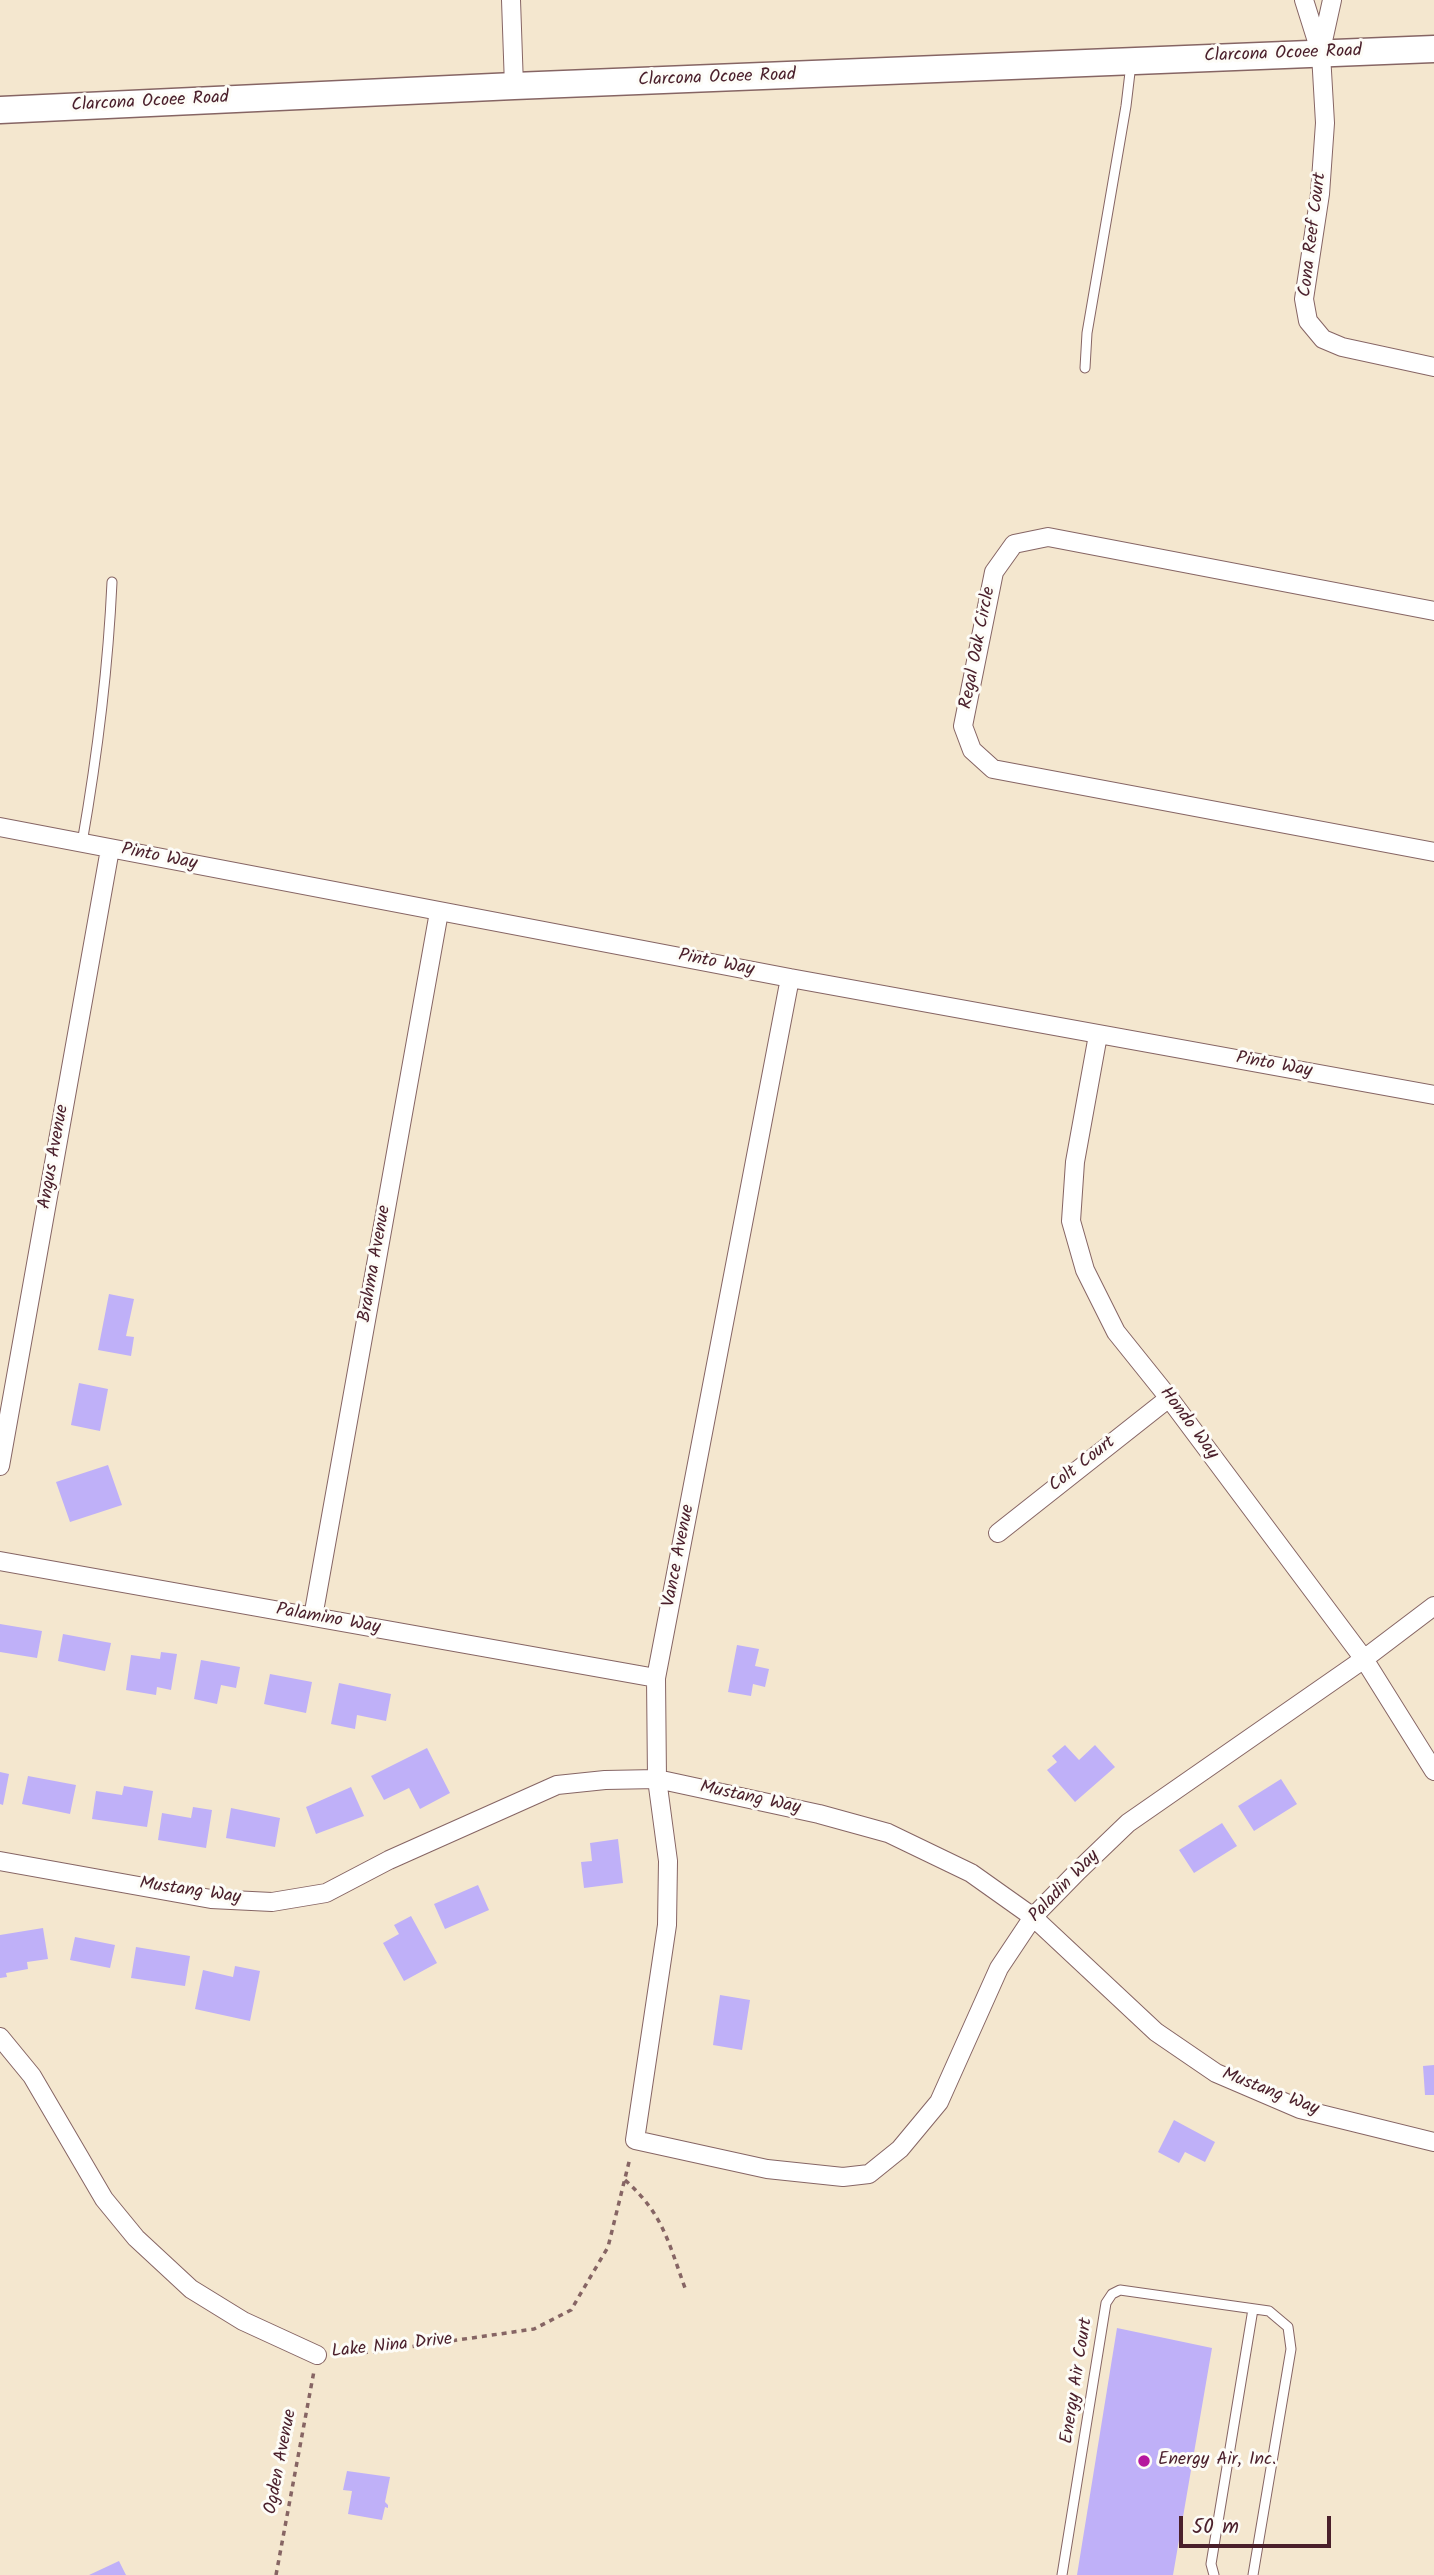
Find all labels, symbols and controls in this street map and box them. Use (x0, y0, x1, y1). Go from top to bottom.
street label: Clarcona Ocoee Road (1204, 41, 1362, 69)
street label: Clarcona Ocoee Road (638, 65, 796, 93)
street label: Clarcona Ocoee Road (71, 88, 229, 118)
street label: Cona Reef Court (1296, 171, 1332, 299)
street label: Regal Oak Circle (957, 585, 1001, 711)
street label: Pinto Way (119, 840, 199, 876)
street label: Pinto Way (676, 946, 756, 982)
street label: Pinto Way (1234, 1049, 1314, 1083)
street label: Angus Avenue (35, 1103, 75, 1211)
street label: Brahma Avenue (355, 1204, 397, 1324)
street label: Hondo Way (1154, 1384, 1222, 1464)
street label: Colt Court (1046, 1432, 1120, 1498)
street label: Vance Avenue (659, 1503, 701, 1609)
street label: Palamino Way (274, 1600, 382, 1640)
street label: Mustang Way (698, 1778, 802, 1820)
street label: Paladin Way (1025, 1846, 1105, 1928)
street label: Mustang Way (138, 1874, 242, 1910)
street label: Mustang Way (1218, 2065, 1322, 2121)
street label: Energy Air Court (1057, 2316, 1099, 2446)
street label: Lake Nina Drive (331, 2330, 453, 2364)
street label: Ogden Avenue (261, 2408, 303, 2516)
place label: Energy Air, Inc. (1158, 2450, 1276, 2472)
marker: Energy Air, Inc. (1136, 2453, 1152, 2469)
scale bar (1182, 2502, 1334, 2546)
text: 50 m (1192, 2511, 1239, 2544)

